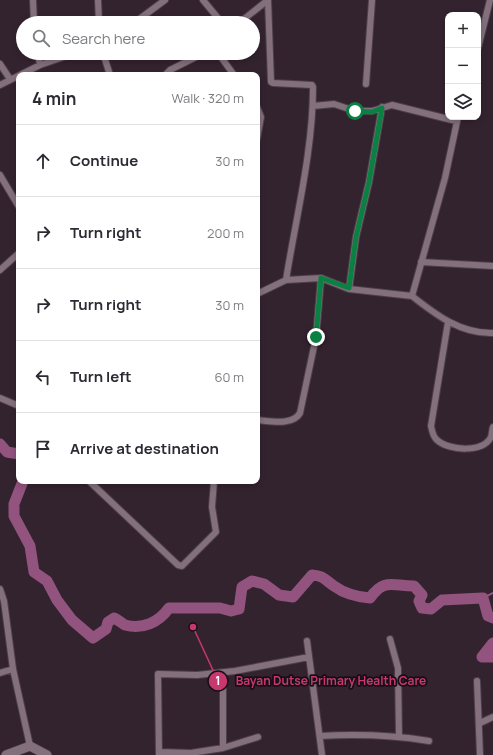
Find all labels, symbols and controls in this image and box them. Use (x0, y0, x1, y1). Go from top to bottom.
map controls (445, 12, 481, 120)
button: + (445, 12, 481, 48)
search box (16, 16, 260, 60)
icon: search (30, 27, 52, 49)
text: Search here (62, 28, 145, 49)
button: − (445, 48, 481, 84)
button: layers (445, 84, 481, 120)
text: 4 min (32, 87, 76, 110)
text: Walk · 320 m (171, 89, 244, 107)
route start (346, 102, 364, 120)
icon: ahead (32, 150, 54, 172)
text: Continue (70, 150, 138, 171)
text: 30 m (215, 152, 244, 170)
icon: right (32, 222, 54, 244)
text: Turn right (70, 222, 141, 243)
text: 200 m (207, 224, 244, 242)
icon: right (32, 294, 54, 316)
text: Turn right (70, 294, 141, 315)
text: 30 m (215, 296, 244, 314)
route end (307, 328, 325, 346)
icon: left (32, 366, 54, 388)
text: Turn left (70, 366, 132, 387)
text: 60 m (214, 368, 244, 386)
icon: arrive (32, 438, 54, 460)
text: Arrive at destination (70, 438, 219, 459)
callout: Bayan Dutse Primary Health Care (208, 669, 434, 693)
text: 1 (215, 672, 221, 689)
text: Bayan Dutse Primary Health Care (236, 672, 426, 689)

